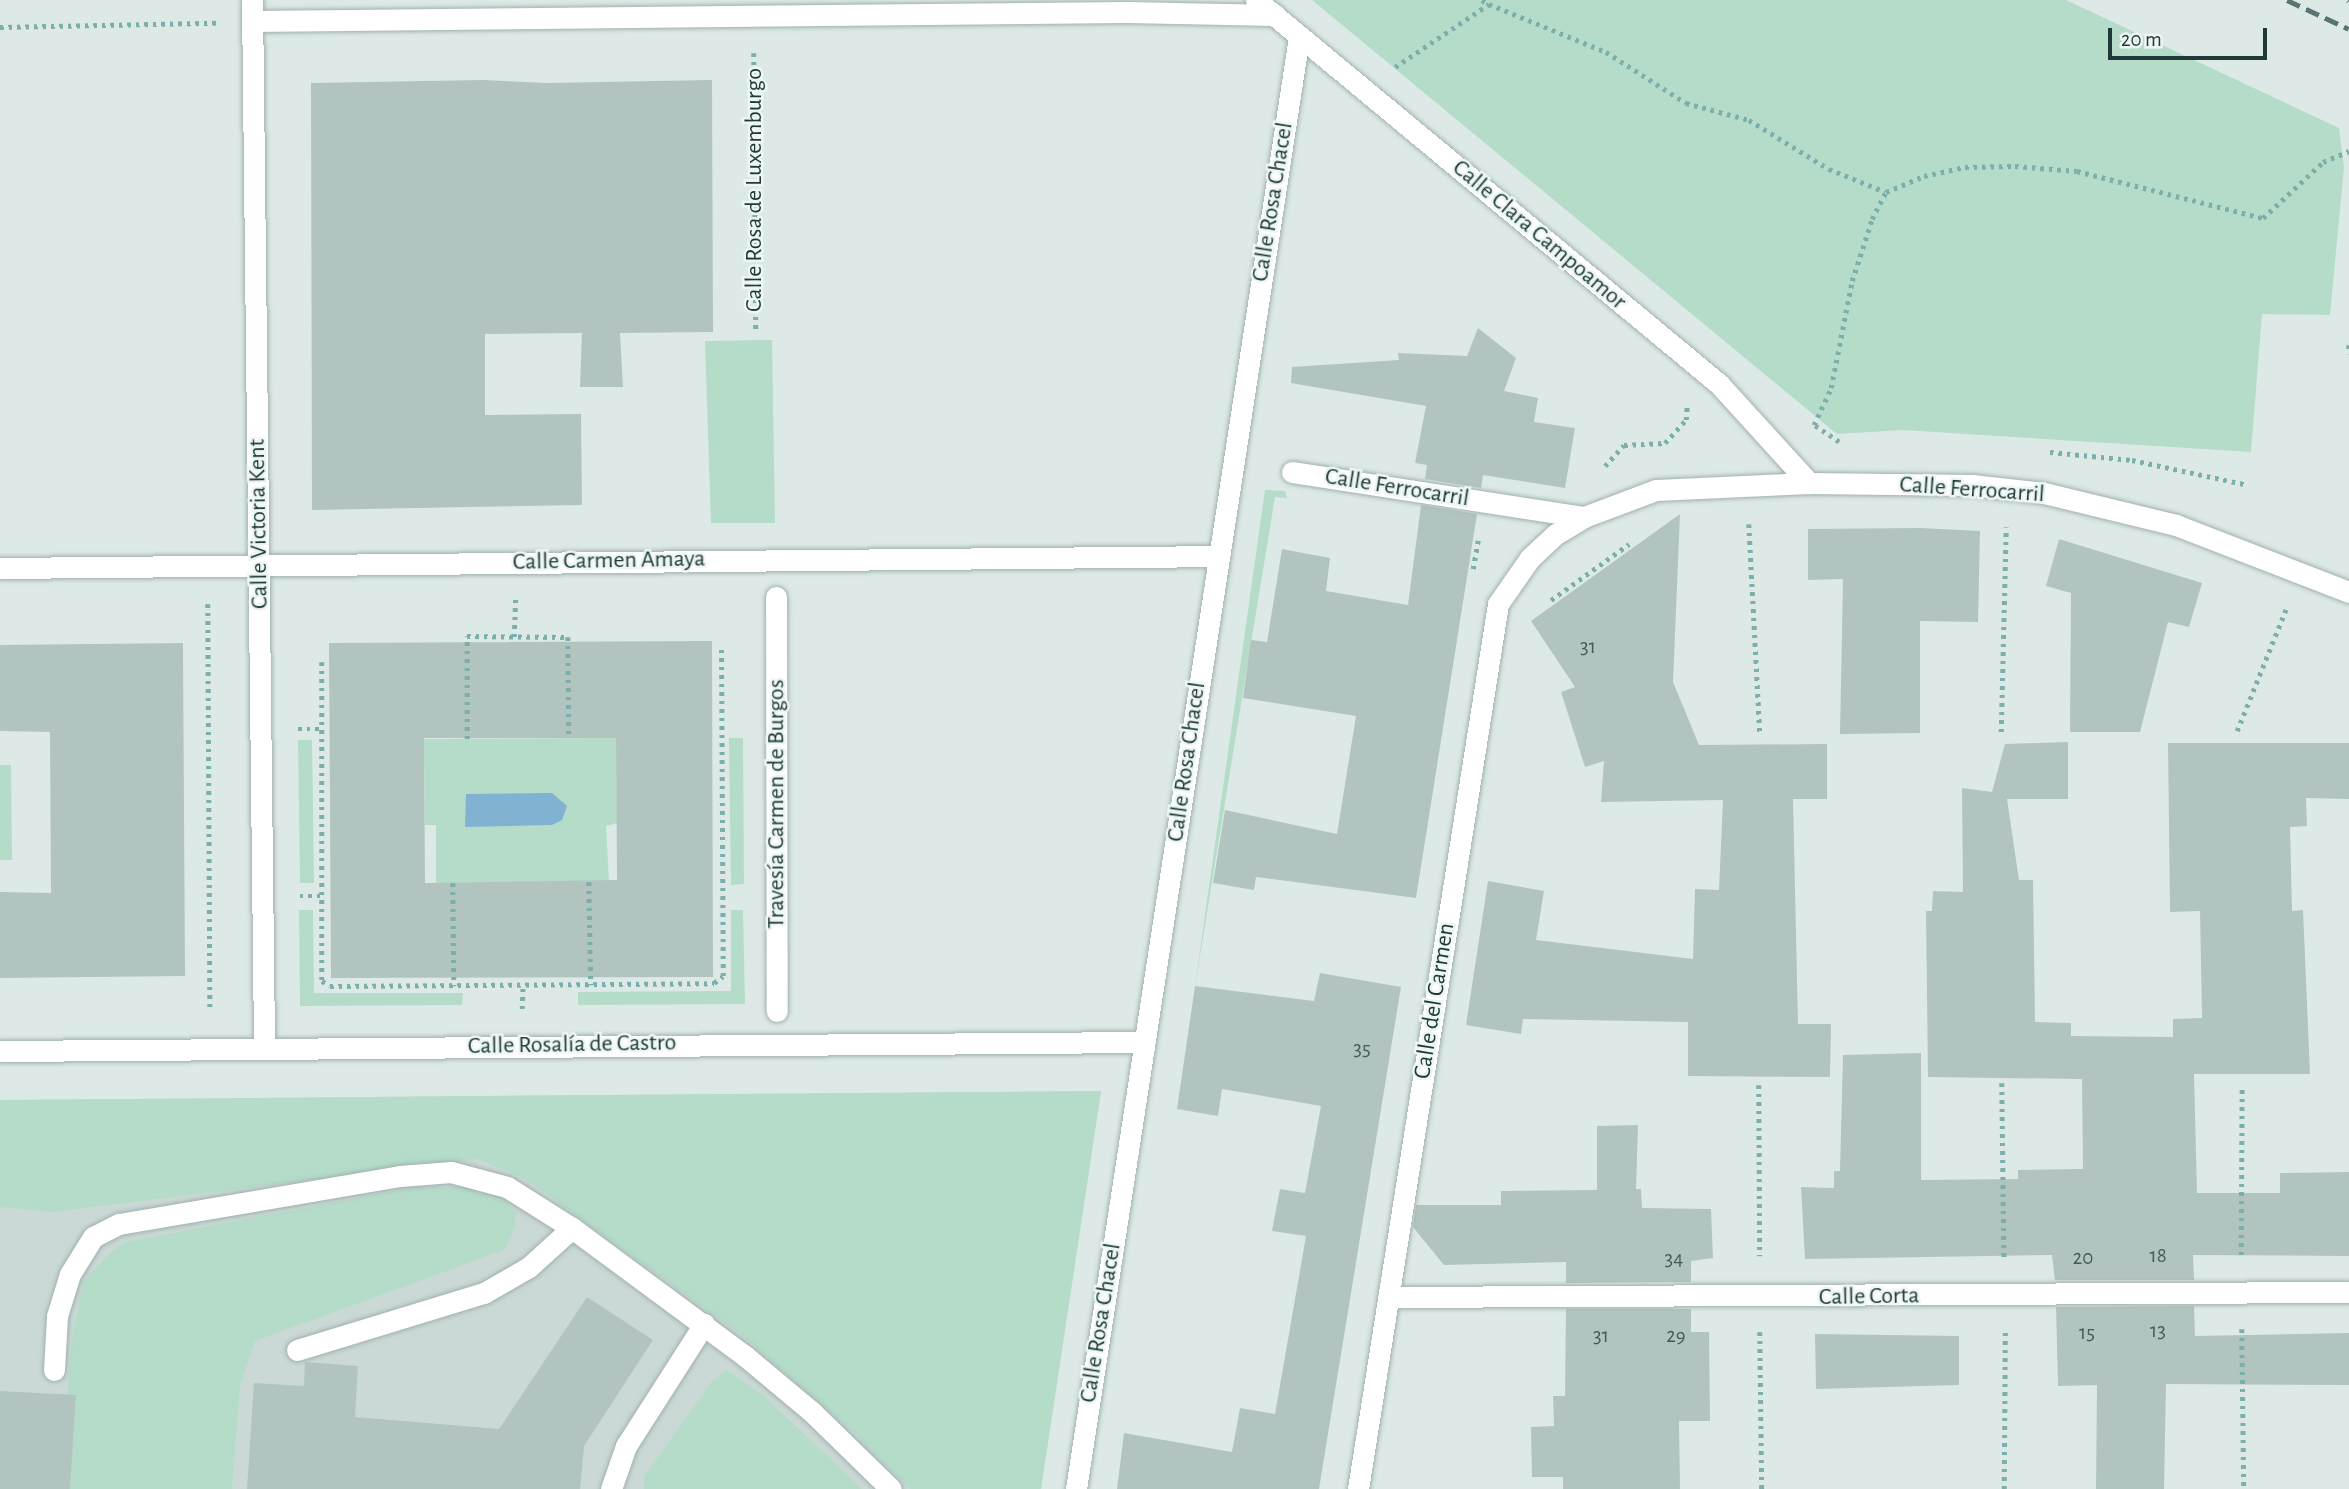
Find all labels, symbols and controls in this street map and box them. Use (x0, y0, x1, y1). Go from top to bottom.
scale bar (2111, 14, 2270, 58)
text: 20 m (2121, 29, 2162, 50)
street label: Calle Rosa de Luxemburgo (741, 68, 769, 312)
street label: Calle Rosa Chacel (1246, 120, 1300, 284)
street label: Calle Clara Campoamor (1446, 154, 1632, 316)
street label: Calle Victoria Kent (243, 439, 275, 609)
street label: Calle Ferrocarril (1323, 462, 1471, 514)
street label: Calle Ferrocarril (1898, 471, 2046, 509)
street label: Calle Carmen Amaya (512, 545, 706, 577)
house number: 31 (1580, 634, 1596, 660)
street label: Travesía Carmen de Burgos (763, 679, 791, 929)
street label: Calle Rosa Chacel (1162, 680, 1212, 844)
street label: Calle del Carmen (1408, 921, 1462, 1081)
street label: Calle Rosalía de Castro (468, 1029, 676, 1061)
house number: 35 (1353, 1036, 1371, 1062)
street label: Calle Rosa Chacel (1074, 1241, 1128, 1405)
house number: 18 (2149, 1243, 2167, 1269)
house number: 20 (2073, 1245, 2093, 1271)
house number: 34 (1665, 1246, 1683, 1272)
street label: Calle Corta (1819, 1282, 1919, 1312)
house number: 13 (2150, 1318, 2166, 1344)
house number: 15 (2079, 1320, 2095, 1346)
house number: 31 (1593, 1323, 1609, 1349)
house number: 29 (1666, 1323, 1686, 1349)

